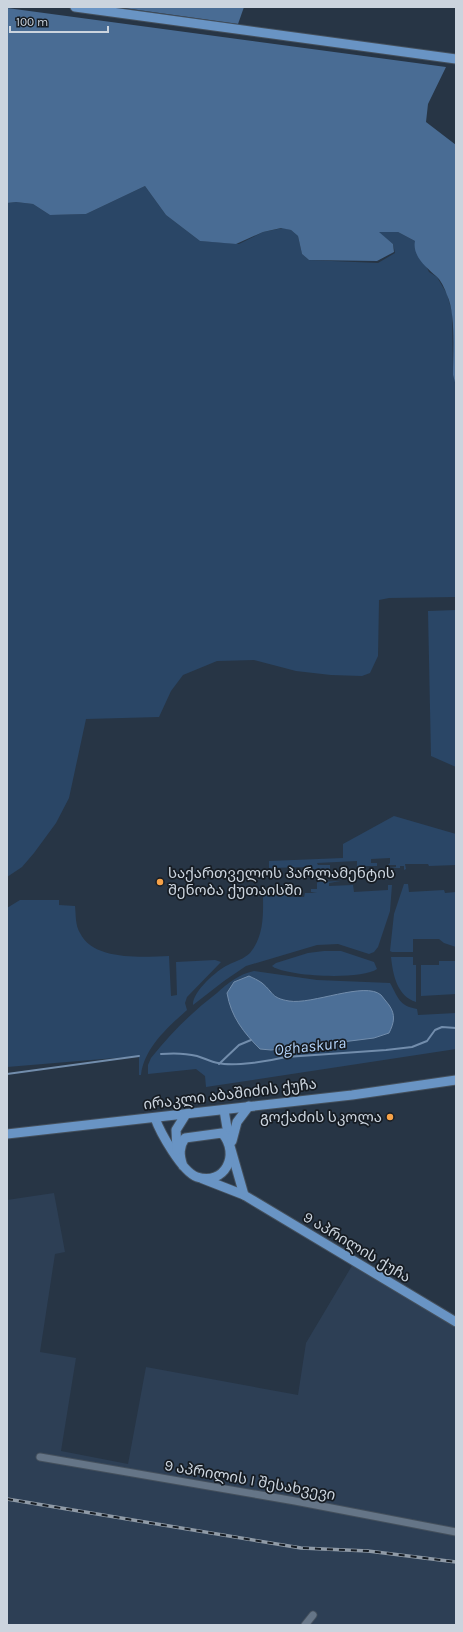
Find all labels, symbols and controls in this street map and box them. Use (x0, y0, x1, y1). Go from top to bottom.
scale bar (10, 8, 108, 34)
text: 100 m (16, 15, 48, 29)
place label: საქართველოს პარლამენტის შენობა ქუთაისში (168, 864, 395, 899)
marker: საქართველოს პარლამენტის შენობა ქუთაისში (155, 877, 165, 887)
water label: Oghaskura (273, 1033, 347, 1059)
street label: ირაკლი აბაშიძის ქუჩა (142, 1074, 318, 1114)
place label: გოქაძის სკოლა (260, 1108, 382, 1126)
marker: გოქაძის სკოლა (385, 1112, 395, 1122)
street label: 9 აპრილის ქუჩა (300, 1208, 414, 1286)
street label: 9 აპრილის I შესახვევი (163, 1456, 337, 1504)

